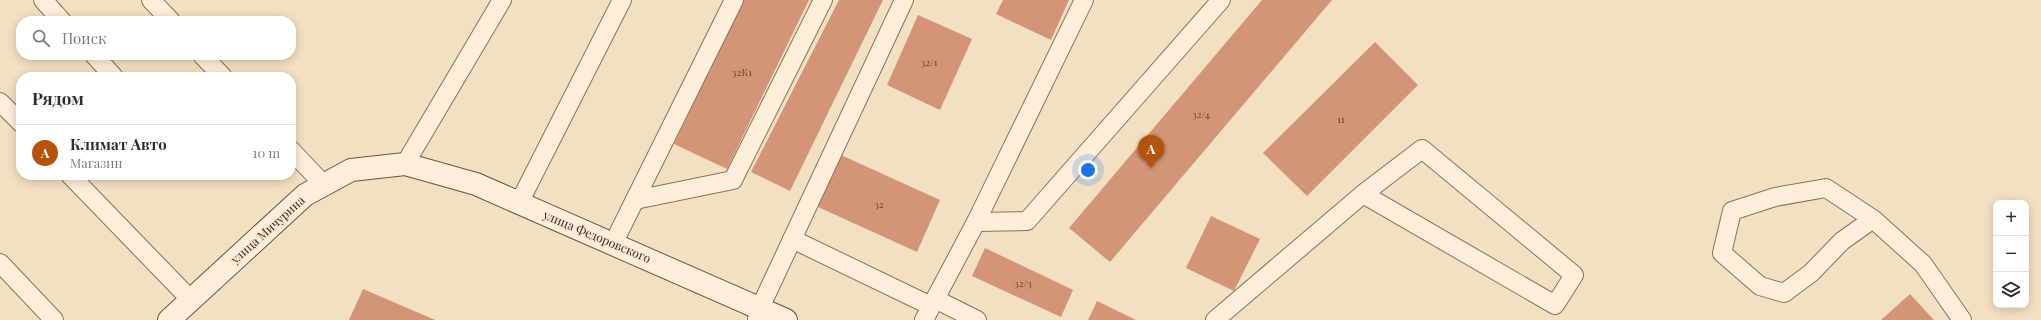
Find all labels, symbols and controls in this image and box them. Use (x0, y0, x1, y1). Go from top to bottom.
search box (16, 16, 296, 60)
icon: search (30, 27, 52, 49)
text: Поиск (62, 28, 107, 48)
house number: 32/1 (921, 55, 938, 69)
house number: 32К1 (732, 65, 752, 79)
text: Рядом (32, 87, 84, 109)
house number: 32/4 (1192, 107, 1210, 121)
house number: 11 (1337, 112, 1345, 126)
text: Климат Авто (70, 134, 167, 154)
pin: A (1138, 135, 1164, 168)
text: A (41, 144, 49, 161)
text: 10 m (253, 144, 280, 161)
text: Магазин (70, 154, 122, 171)
your location (1078, 160, 1098, 180)
street label: улица Мичурина (226, 192, 308, 267)
house number: 32 (874, 197, 884, 211)
map controls (1993, 200, 2029, 308)
button: + (1993, 200, 2029, 236)
street label: улица Федоровского (540, 206, 654, 266)
button: − (1993, 236, 2029, 272)
button: layers (1993, 272, 2029, 308)
house number: 32/3 (1014, 276, 1032, 290)

